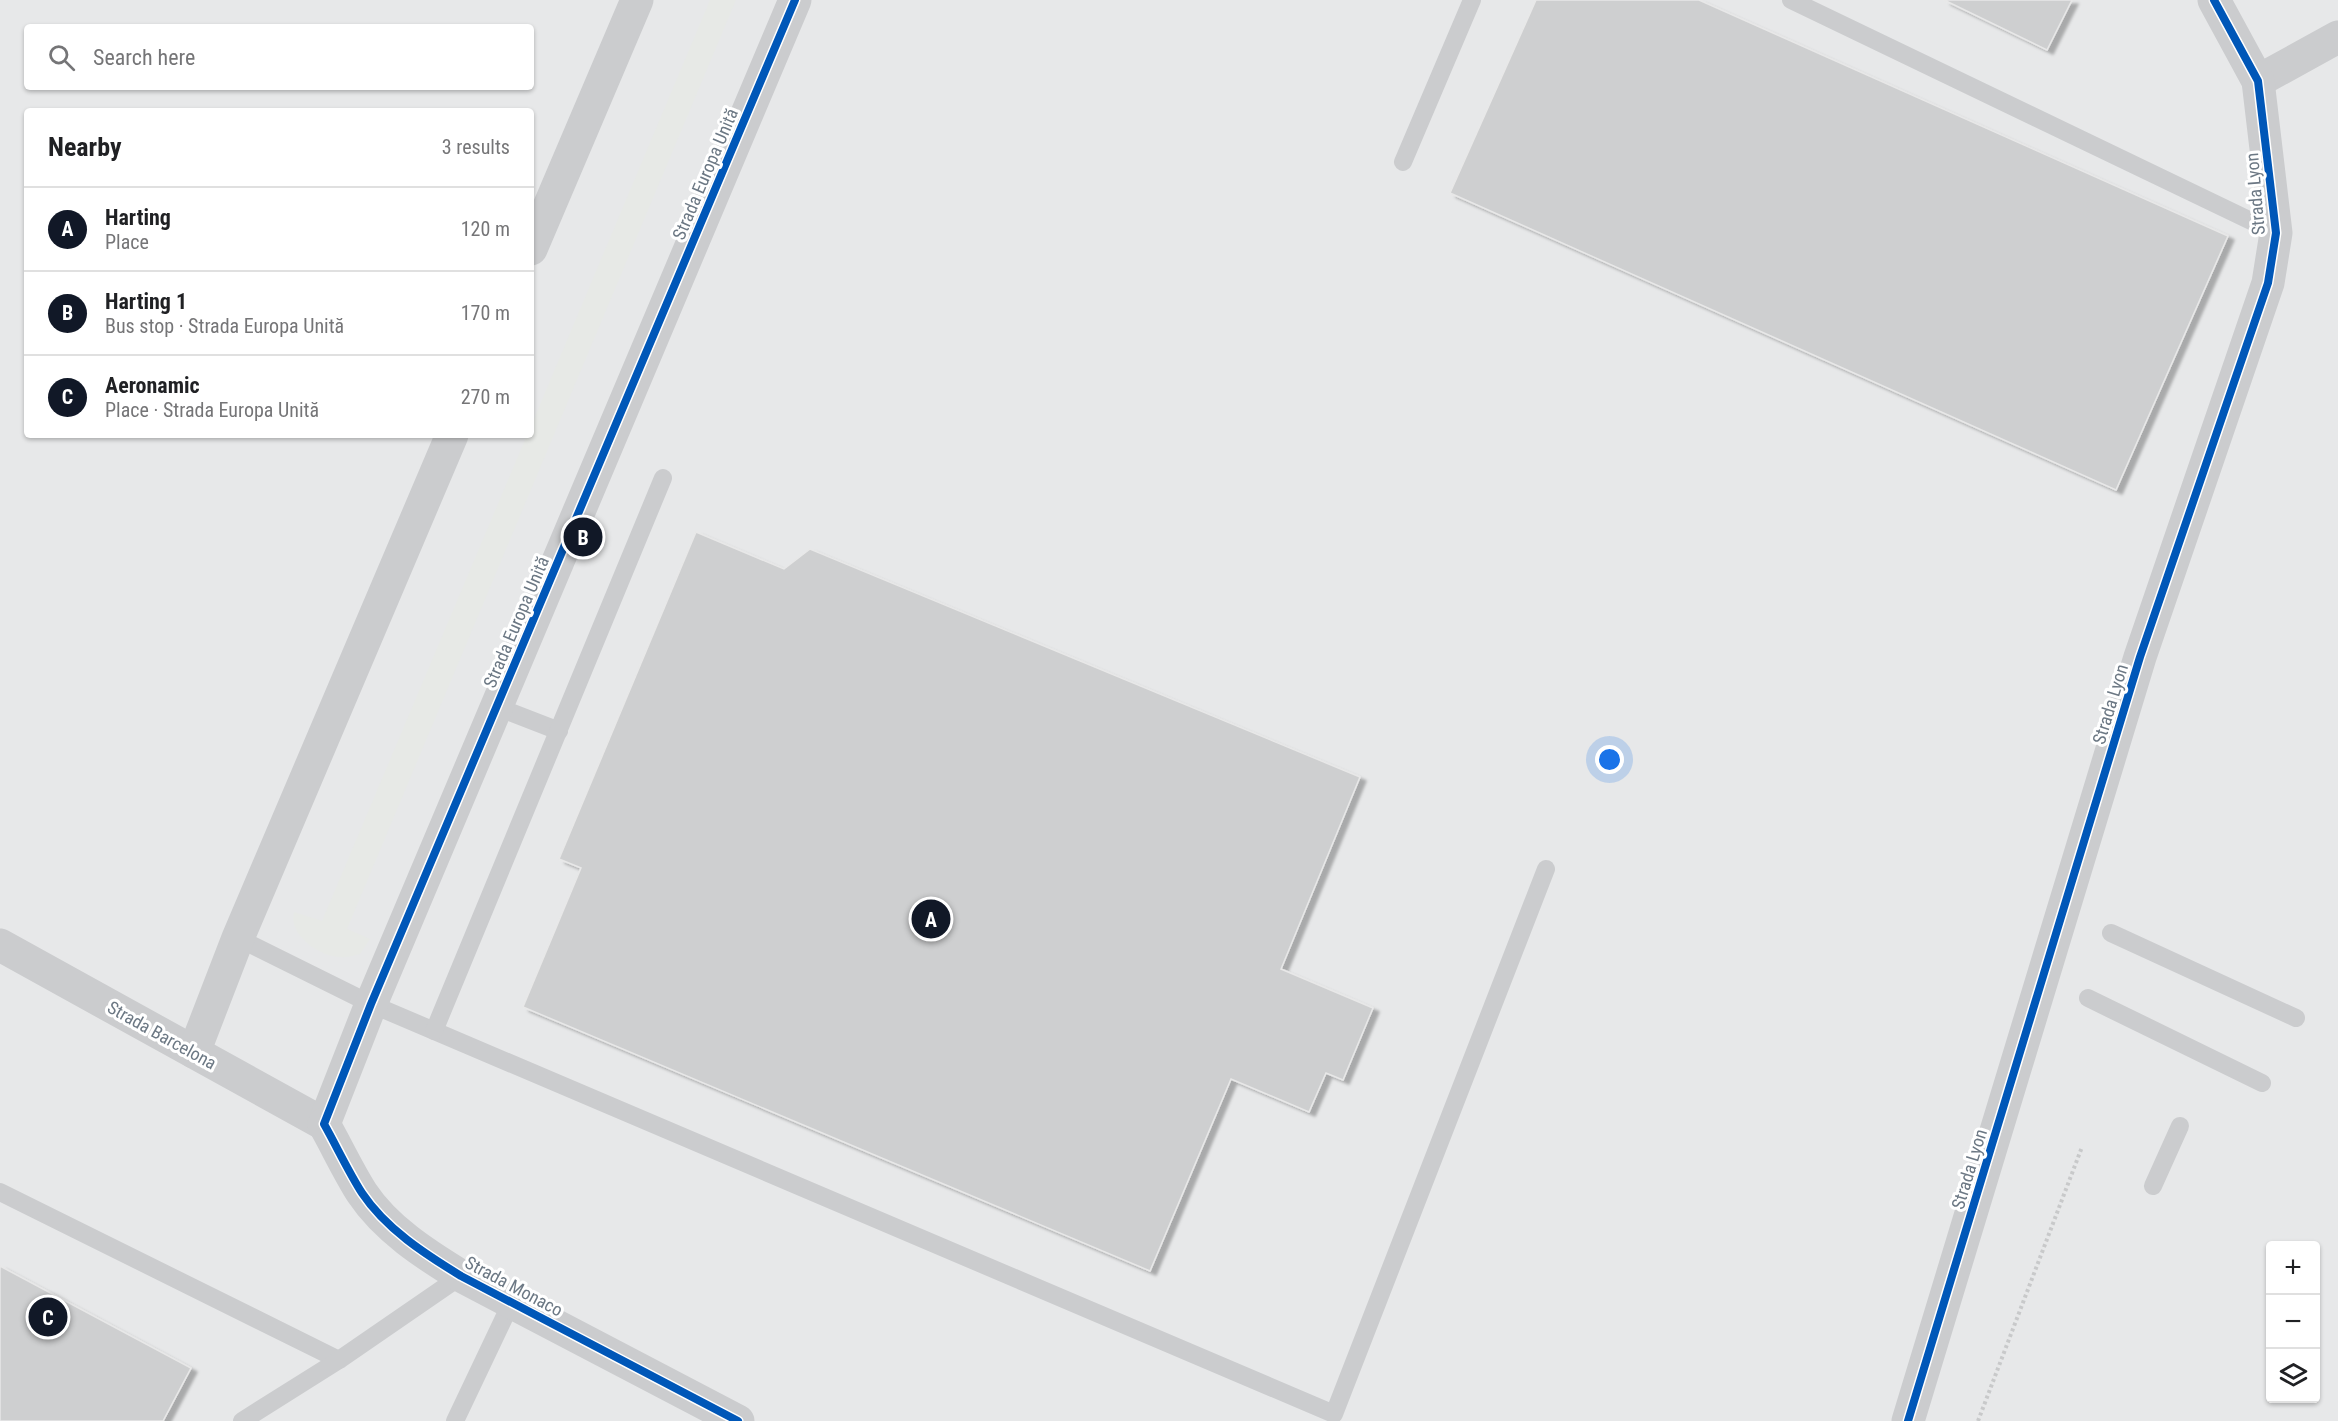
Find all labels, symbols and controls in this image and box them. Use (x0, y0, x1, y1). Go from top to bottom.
search box (24, 24, 534, 90)
icon: search (45, 41, 78, 74)
text: Search here (93, 45, 195, 70)
street label: Strada Europa Unită (668, 105, 742, 243)
text: Nearby (48, 132, 122, 162)
text: 3 results (442, 135, 510, 159)
street label: Strada Lyon (2241, 152, 2269, 236)
text: Harting (105, 205, 171, 230)
text: A (62, 217, 73, 241)
text: 120 m (461, 217, 510, 241)
text: Place (105, 230, 149, 254)
text: Harting 1 (105, 289, 187, 314)
text: B (62, 301, 73, 325)
text: 170 m (461, 301, 510, 325)
text: Bus stop · Strada Europa Unită (105, 314, 344, 338)
text: Aeronamic (105, 373, 200, 398)
text: C (62, 385, 73, 409)
text: 270 m (461, 385, 510, 409)
text: Place · Strada Europa Unită (105, 398, 319, 422)
pin: B (564, 514, 602, 560)
street label: Strada Europa Unită (479, 553, 553, 691)
street label: Strada Lyon (2088, 661, 2132, 747)
your location (1595, 745, 1624, 774)
pin: A (912, 896, 950, 942)
street label: Strada Barcelona (104, 996, 220, 1074)
street label: Strada Lyon (1947, 1126, 1991, 1212)
map controls (2266, 1241, 2320, 1403)
button: + (2266, 1241, 2320, 1295)
street label: Strada Monaco (462, 1252, 566, 1320)
pin: C (28, 1294, 68, 1340)
button: − (2266, 1295, 2320, 1349)
button: layers (2266, 1349, 2320, 1403)

